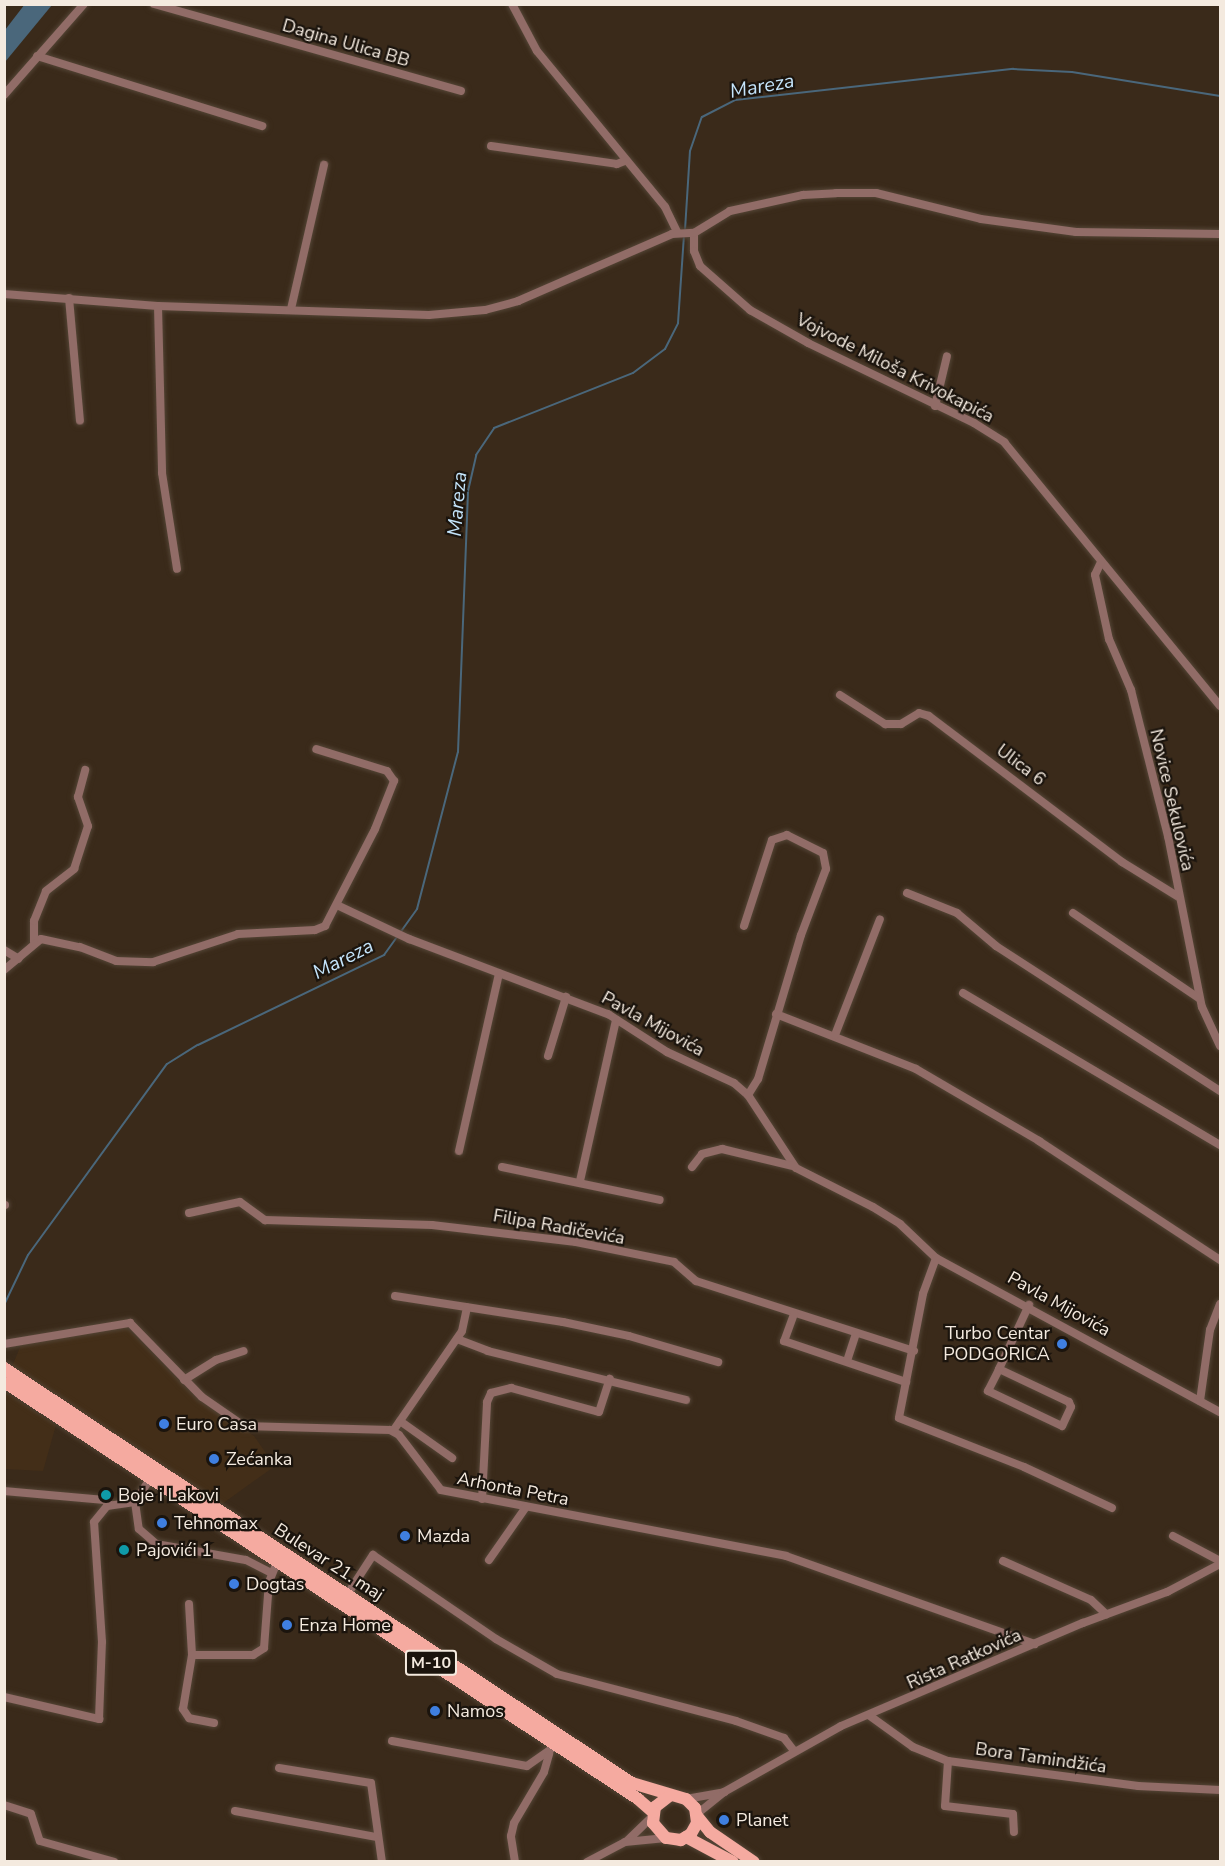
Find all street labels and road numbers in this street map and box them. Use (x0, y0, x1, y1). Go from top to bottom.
street label: Dagina Ulica BB (280, 15, 412, 71)
street label: Vojvode Miloša Krivokapića (793, 309, 997, 427)
street label: Novice Sekulovića (1145, 727, 1199, 873)
street label: Ulica 6 (992, 740, 1050, 790)
street label: Pavla Mijovića (598, 987, 708, 1061)
street label: Filipa Radičevića (491, 1205, 627, 1249)
street label: Pavla Mijovića (1004, 1267, 1114, 1341)
street label: Arhonta Petra (455, 1468, 571, 1510)
street label: Bulevar 21. maj (270, 1519, 388, 1605)
street label: Rista Ratkovića (903, 1624, 1025, 1694)
road number: M-10 (404, 1650, 458, 1676)
street label: Bora Tamindžića (974, 1738, 1108, 1778)

